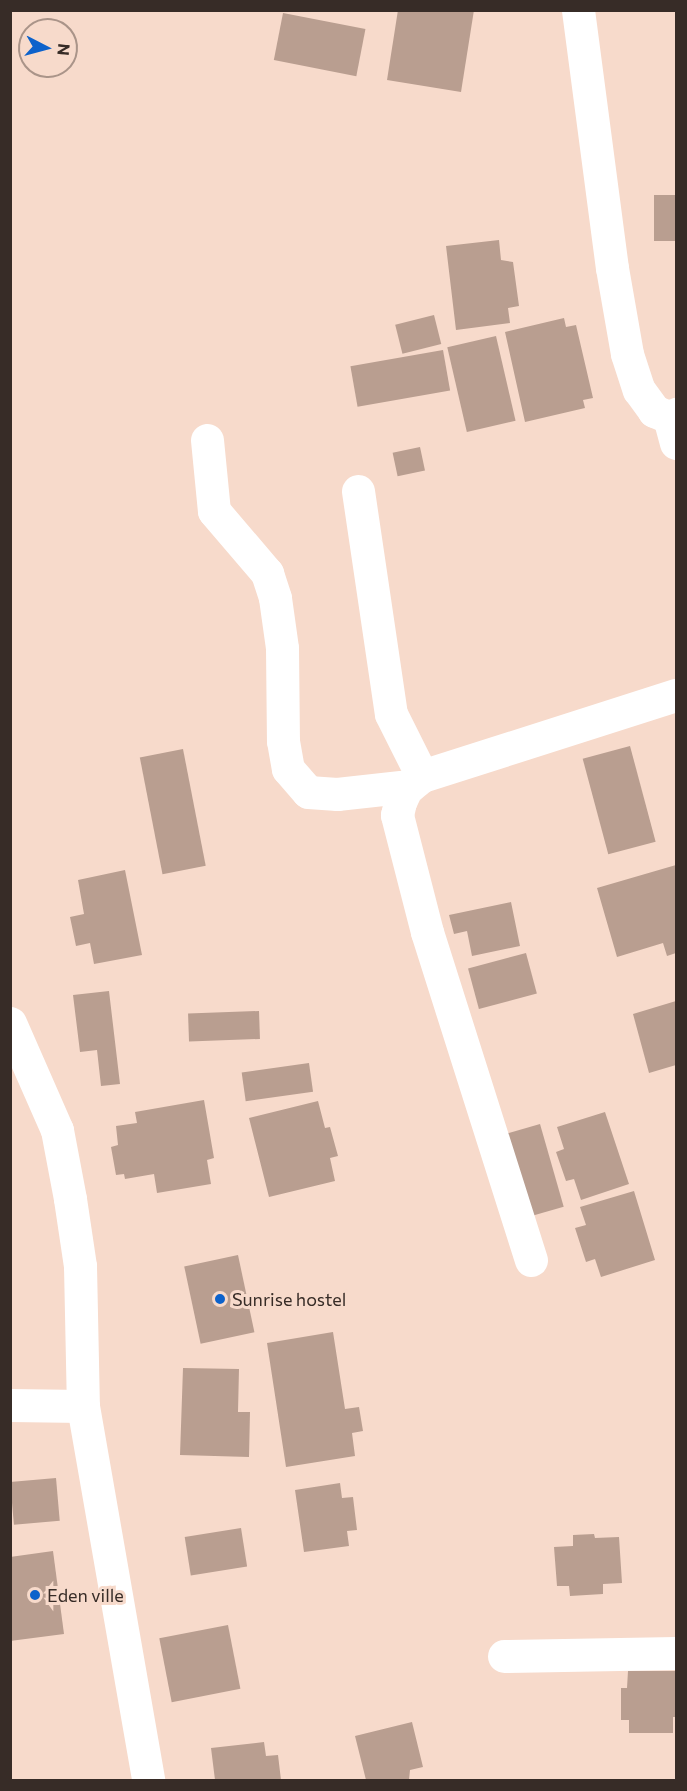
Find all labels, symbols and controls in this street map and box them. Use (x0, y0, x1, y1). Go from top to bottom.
north arrow (18, 18, 78, 78)
text: N (54, 43, 74, 57)
place label: Sunrise hostel (232, 1288, 346, 1310)
marker: Sunrise hostel (213, 1292, 227, 1306)
place label: Eden ville (47, 1584, 124, 1606)
marker: Eden ville (28, 1588, 42, 1602)

